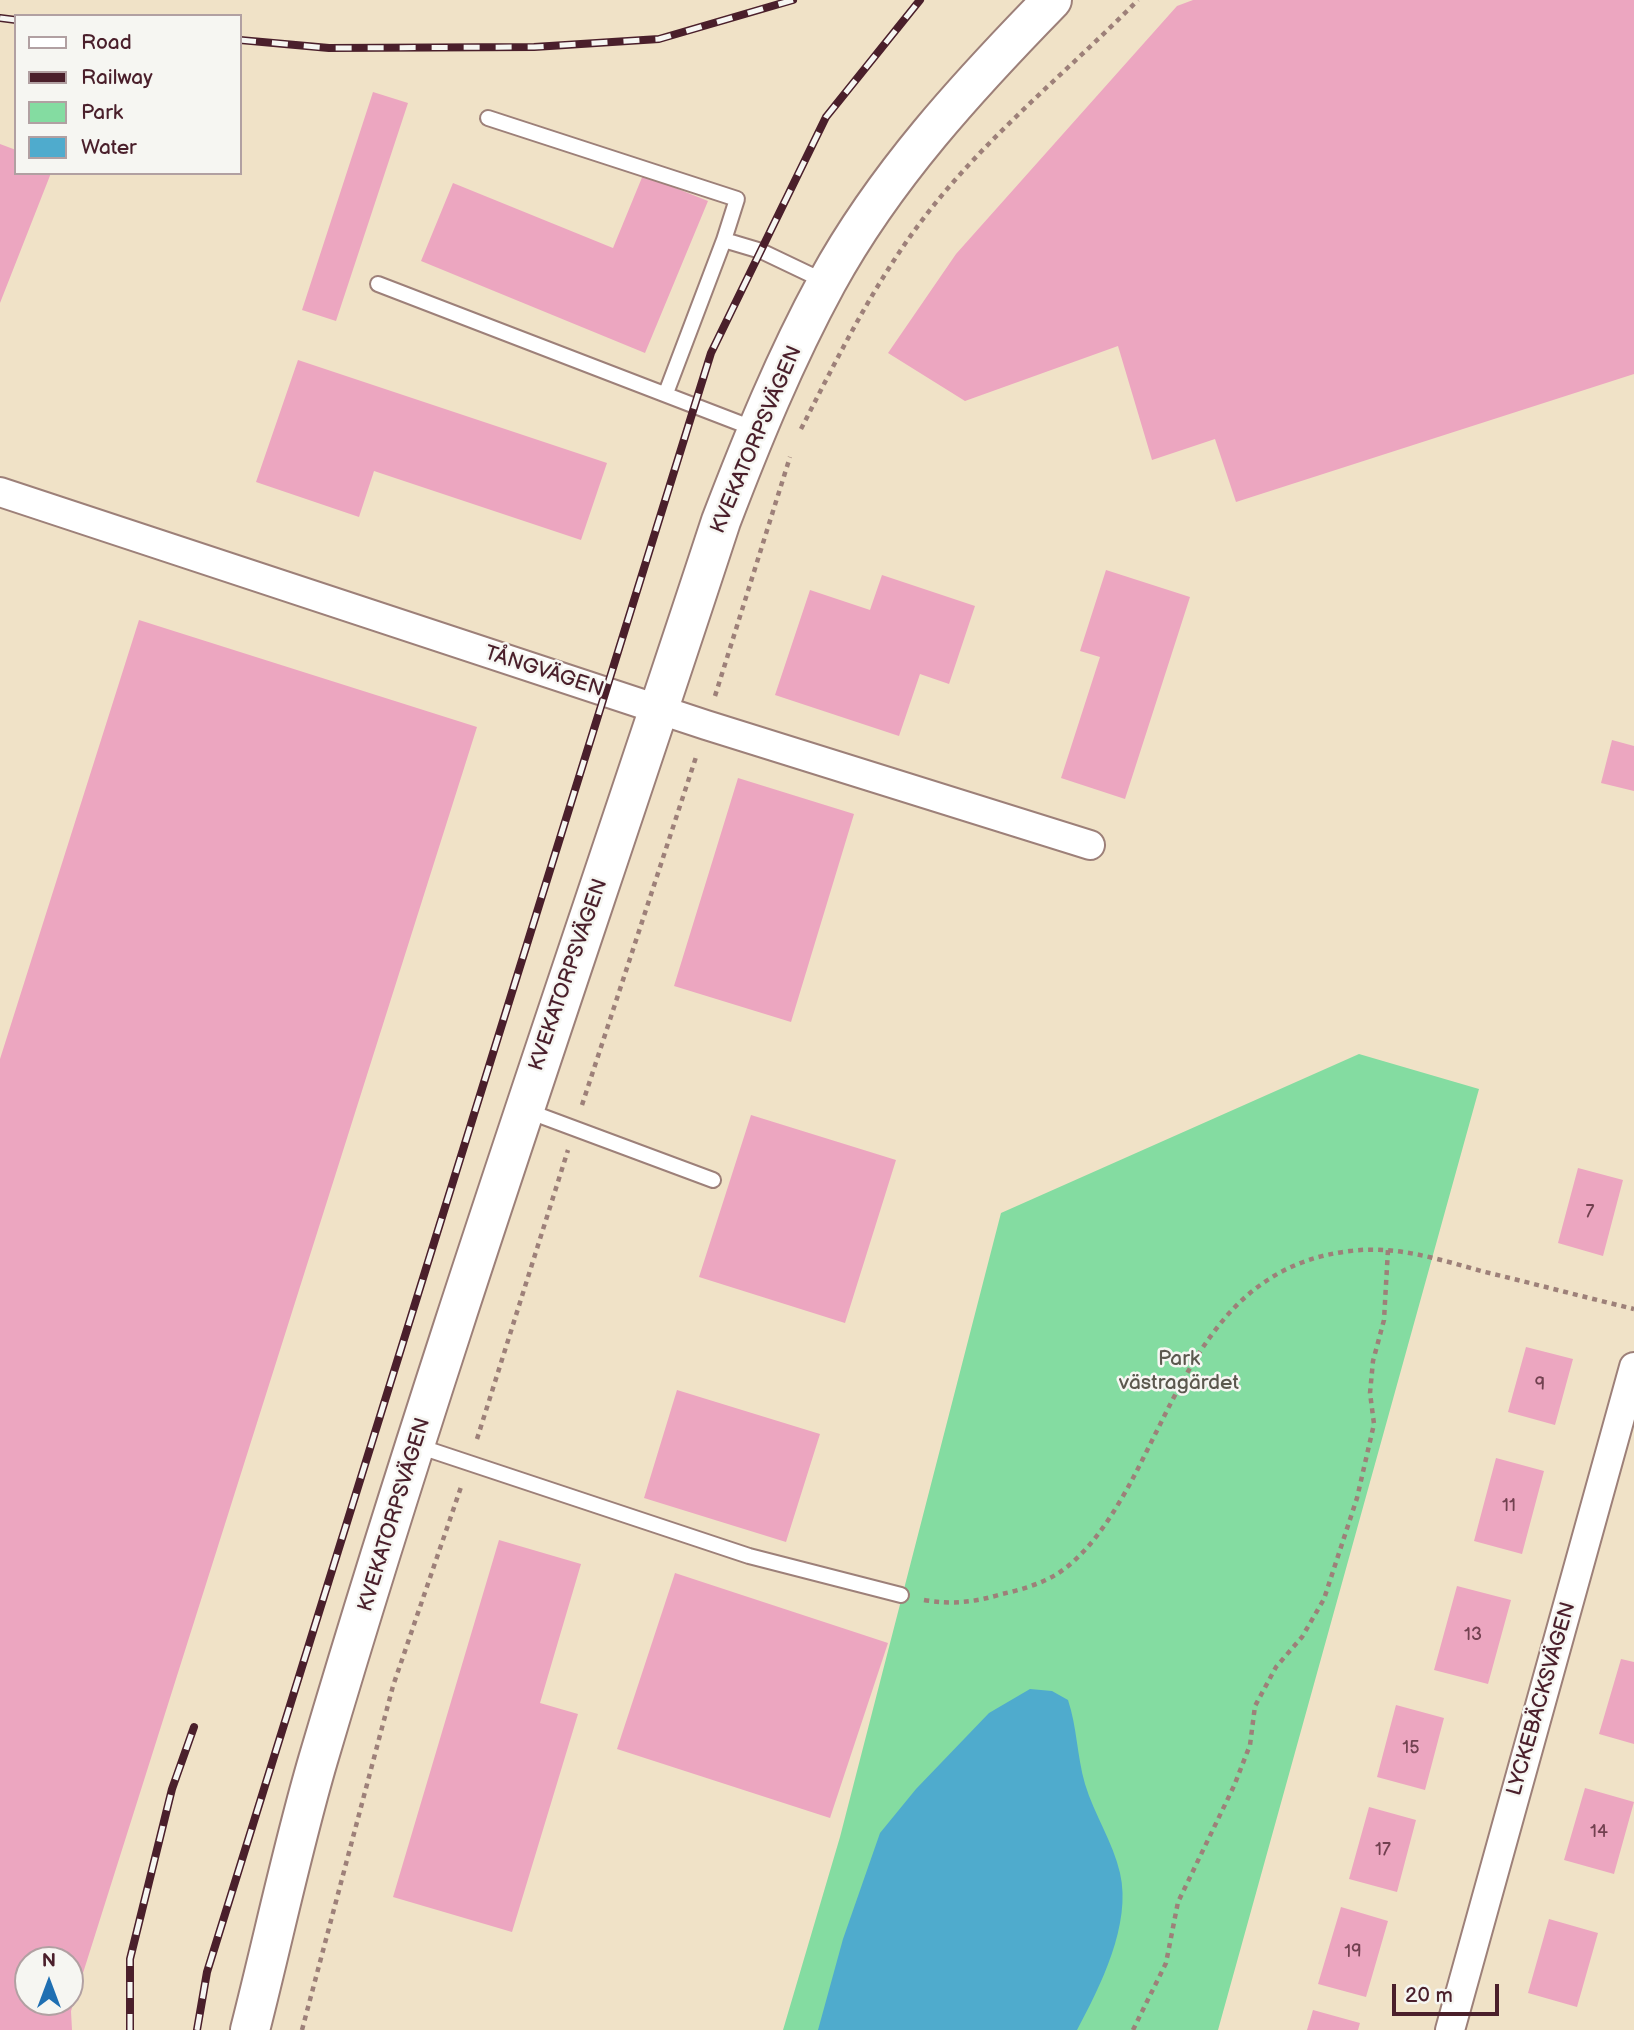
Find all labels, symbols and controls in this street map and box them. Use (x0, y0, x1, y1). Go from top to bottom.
legend (14, 14, 242, 175)
text: Road (81, 30, 132, 55)
text: Railway (81, 65, 153, 90)
text: Park (81, 100, 123, 125)
text: Water (81, 135, 137, 160)
street label: KVEKATORPSVÄGEN (706, 342, 808, 538)
street label: TÅNGVÄGEN (481, 641, 607, 703)
street label: KVEKATORPSVÄGEN (524, 876, 614, 1074)
house number: 7 (1586, 1201, 1594, 1223)
park label: Park västragärdet (1119, 1347, 1239, 1397)
house number: 9 (1535, 1374, 1545, 1396)
street label: KVEKATORPSVÄGEN (354, 1415, 436, 1615)
house number: 11 (1502, 1495, 1516, 1517)
street label: LYCKEBÄCKSVÄGEN (1502, 1599, 1582, 1799)
house number: 13 (1464, 1624, 1482, 1646)
house number: 15 (1402, 1737, 1420, 1759)
house number: 14 (1590, 1821, 1608, 1843)
house number: 17 (1375, 1839, 1391, 1861)
house number: 19 (1344, 1941, 1362, 1963)
north arrow (14, 1946, 84, 2016)
text: N (42, 1950, 56, 1973)
scale bar (1396, 1970, 1503, 2014)
text: 20 m (1405, 1983, 1453, 2008)

